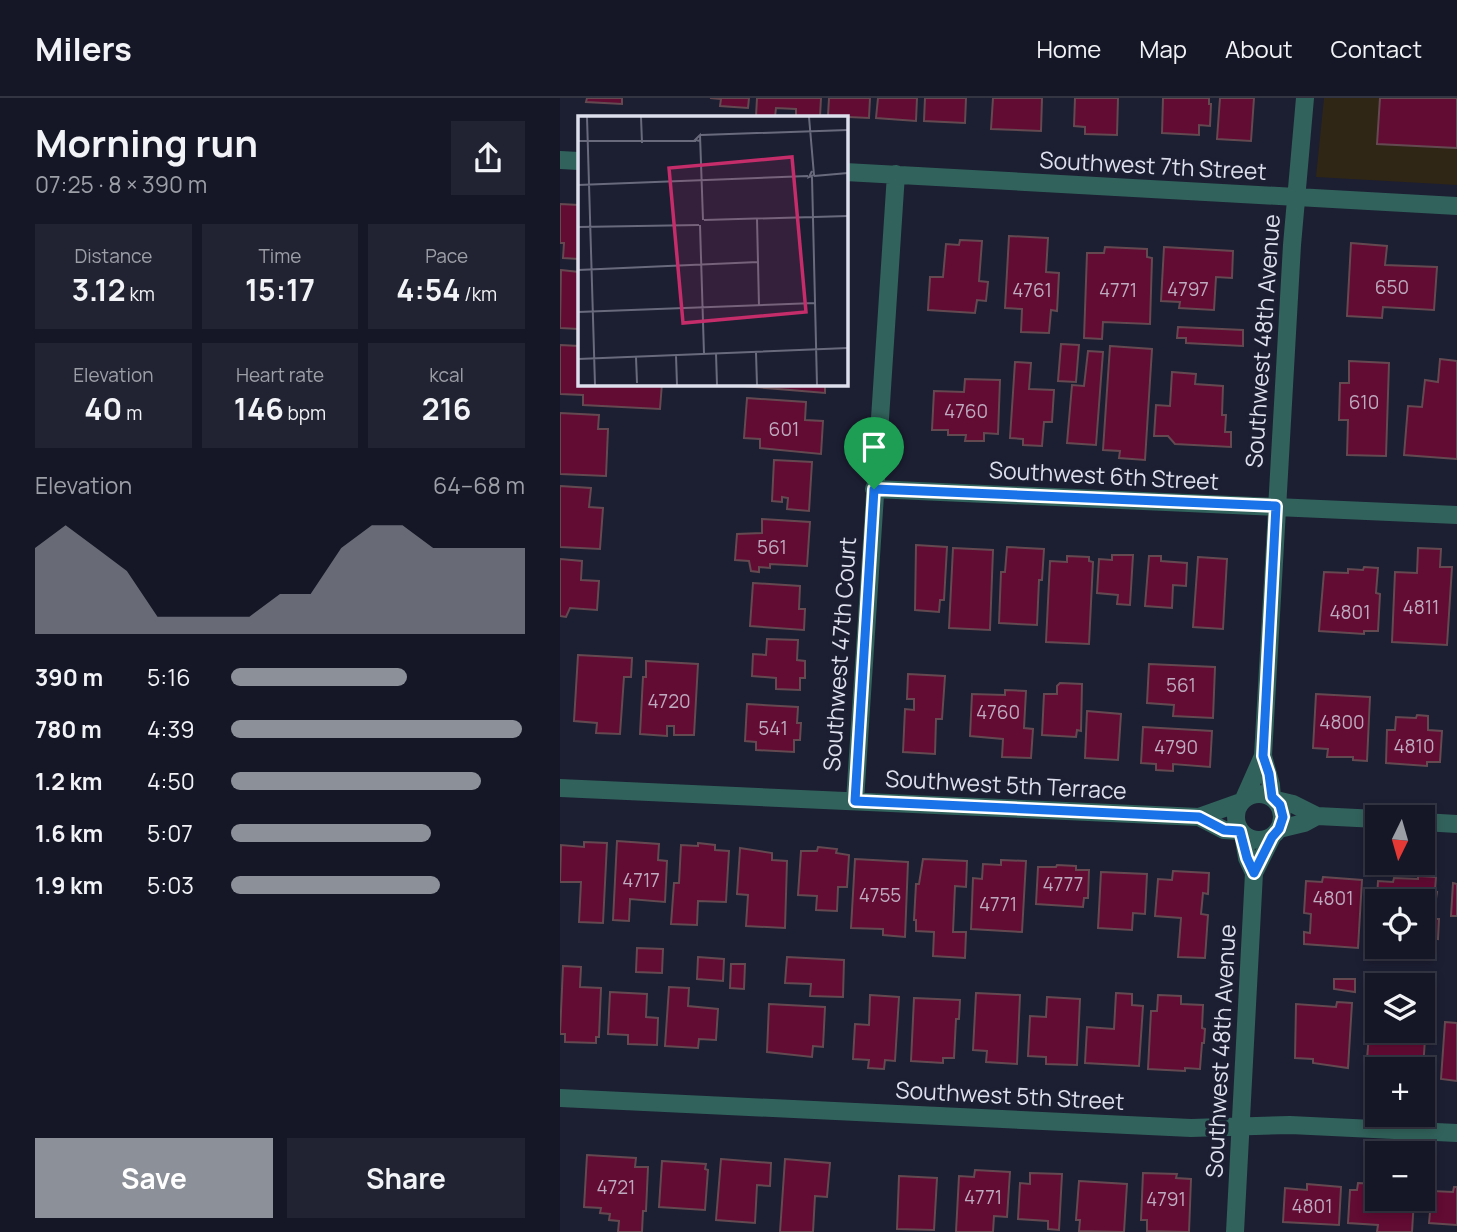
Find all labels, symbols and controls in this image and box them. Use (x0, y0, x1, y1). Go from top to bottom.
text: Milers (35, 26, 132, 71)
text: Home (1036, 32, 1101, 65)
text: Map (1139, 32, 1187, 65)
text: About (1225, 32, 1293, 65)
text: Contact (1331, 32, 1422, 65)
text: Morning run (35, 116, 258, 168)
inset map (578, 116, 847, 385)
button: share (451, 121, 525, 195)
street label: Southwest 7th Street (1039, 143, 1267, 187)
text: 07:25 · 8 × 390 m (35, 168, 207, 200)
street label: Southwest 48th Avenue (1237, 213, 1287, 469)
text: Distance (74, 243, 152, 269)
text: Time (259, 243, 301, 269)
text: Pace (425, 243, 468, 269)
text: 3.12 (72, 269, 126, 310)
text: 15:17 (245, 269, 315, 310)
text: 4:54 (396, 269, 461, 310)
house number: 650 (1375, 274, 1409, 300)
house number: 4797 (1167, 276, 1209, 302)
house number: 4761 (1012, 277, 1052, 303)
house number: 4771 (1099, 277, 1137, 303)
text: km (126, 281, 155, 307)
text: /km (461, 281, 497, 307)
text: Elevation (73, 362, 153, 388)
text: Heart rate (236, 362, 324, 388)
text: kcal (429, 362, 464, 388)
text: 40 (84, 388, 122, 429)
text: 146 (234, 388, 284, 429)
text: 216 (422, 388, 471, 429)
house number: 610 (1349, 389, 1379, 415)
house number: 4760 (944, 398, 988, 424)
text: m (122, 400, 142, 426)
text: bpm (284, 400, 326, 426)
house number: 601 (769, 416, 799, 442)
pin (844, 417, 904, 489)
icon: arrive (855, 428, 893, 466)
street label: Southwest 6th Street (988, 453, 1220, 497)
text: Elevation (35, 469, 132, 501)
text: 64–68 m (433, 469, 525, 501)
house number: 561 (757, 534, 787, 560)
street label: Southwest 47th Court (815, 536, 863, 772)
house number: 4811 (1402, 594, 1440, 620)
house number: 4801 (1329, 599, 1371, 625)
text: 390 m (35, 661, 103, 693)
text: 5:16 (147, 661, 190, 693)
house number: 561 (1166, 672, 1196, 698)
house number: 4720 (647, 688, 691, 714)
house number: 4760 (976, 699, 1020, 725)
house number: 4800 (1319, 709, 1365, 735)
text: 780 m (35, 713, 102, 745)
text: 4:39 (147, 713, 194, 745)
house number: 541 (758, 715, 788, 741)
house number: 4810 (1393, 733, 1435, 759)
house number: 4790 (1154, 734, 1198, 760)
street label: Southwest 5th Terrace (885, 762, 1127, 806)
text: 1.2 km (35, 765, 102, 797)
text: 4:50 (147, 765, 195, 797)
north arrow (1365, 805, 1435, 875)
map controls (1365, 805, 1435, 1211)
text: 1.6 km (35, 817, 103, 849)
text: 5:07 (147, 817, 193, 849)
house number: 4717 (622, 867, 660, 893)
text: 1.9 km (35, 869, 103, 901)
text: 5:03 (147, 869, 194, 901)
house number: 4777 (1043, 871, 1083, 897)
house number: 4755 (859, 882, 901, 908)
house number: 4801 (1312, 885, 1354, 911)
button: locate (1365, 889, 1435, 959)
house number: 4771 (979, 891, 1017, 917)
street label: Southwest 48th Avenue (1197, 923, 1243, 1179)
button: layers (1365, 973, 1435, 1043)
button: + (1365, 1057, 1435, 1127)
street label: Southwest 5th Street (895, 1073, 1125, 1117)
button: Save (35, 1138, 273, 1218)
button: Share (287, 1138, 525, 1218)
button: − (1365, 1141, 1435, 1211)
house number: 4721 (597, 1174, 635, 1200)
house number: 4771 (964, 1184, 1002, 1210)
house number: 4791 (1146, 1186, 1186, 1212)
house number: 4801 (1291, 1193, 1333, 1219)

